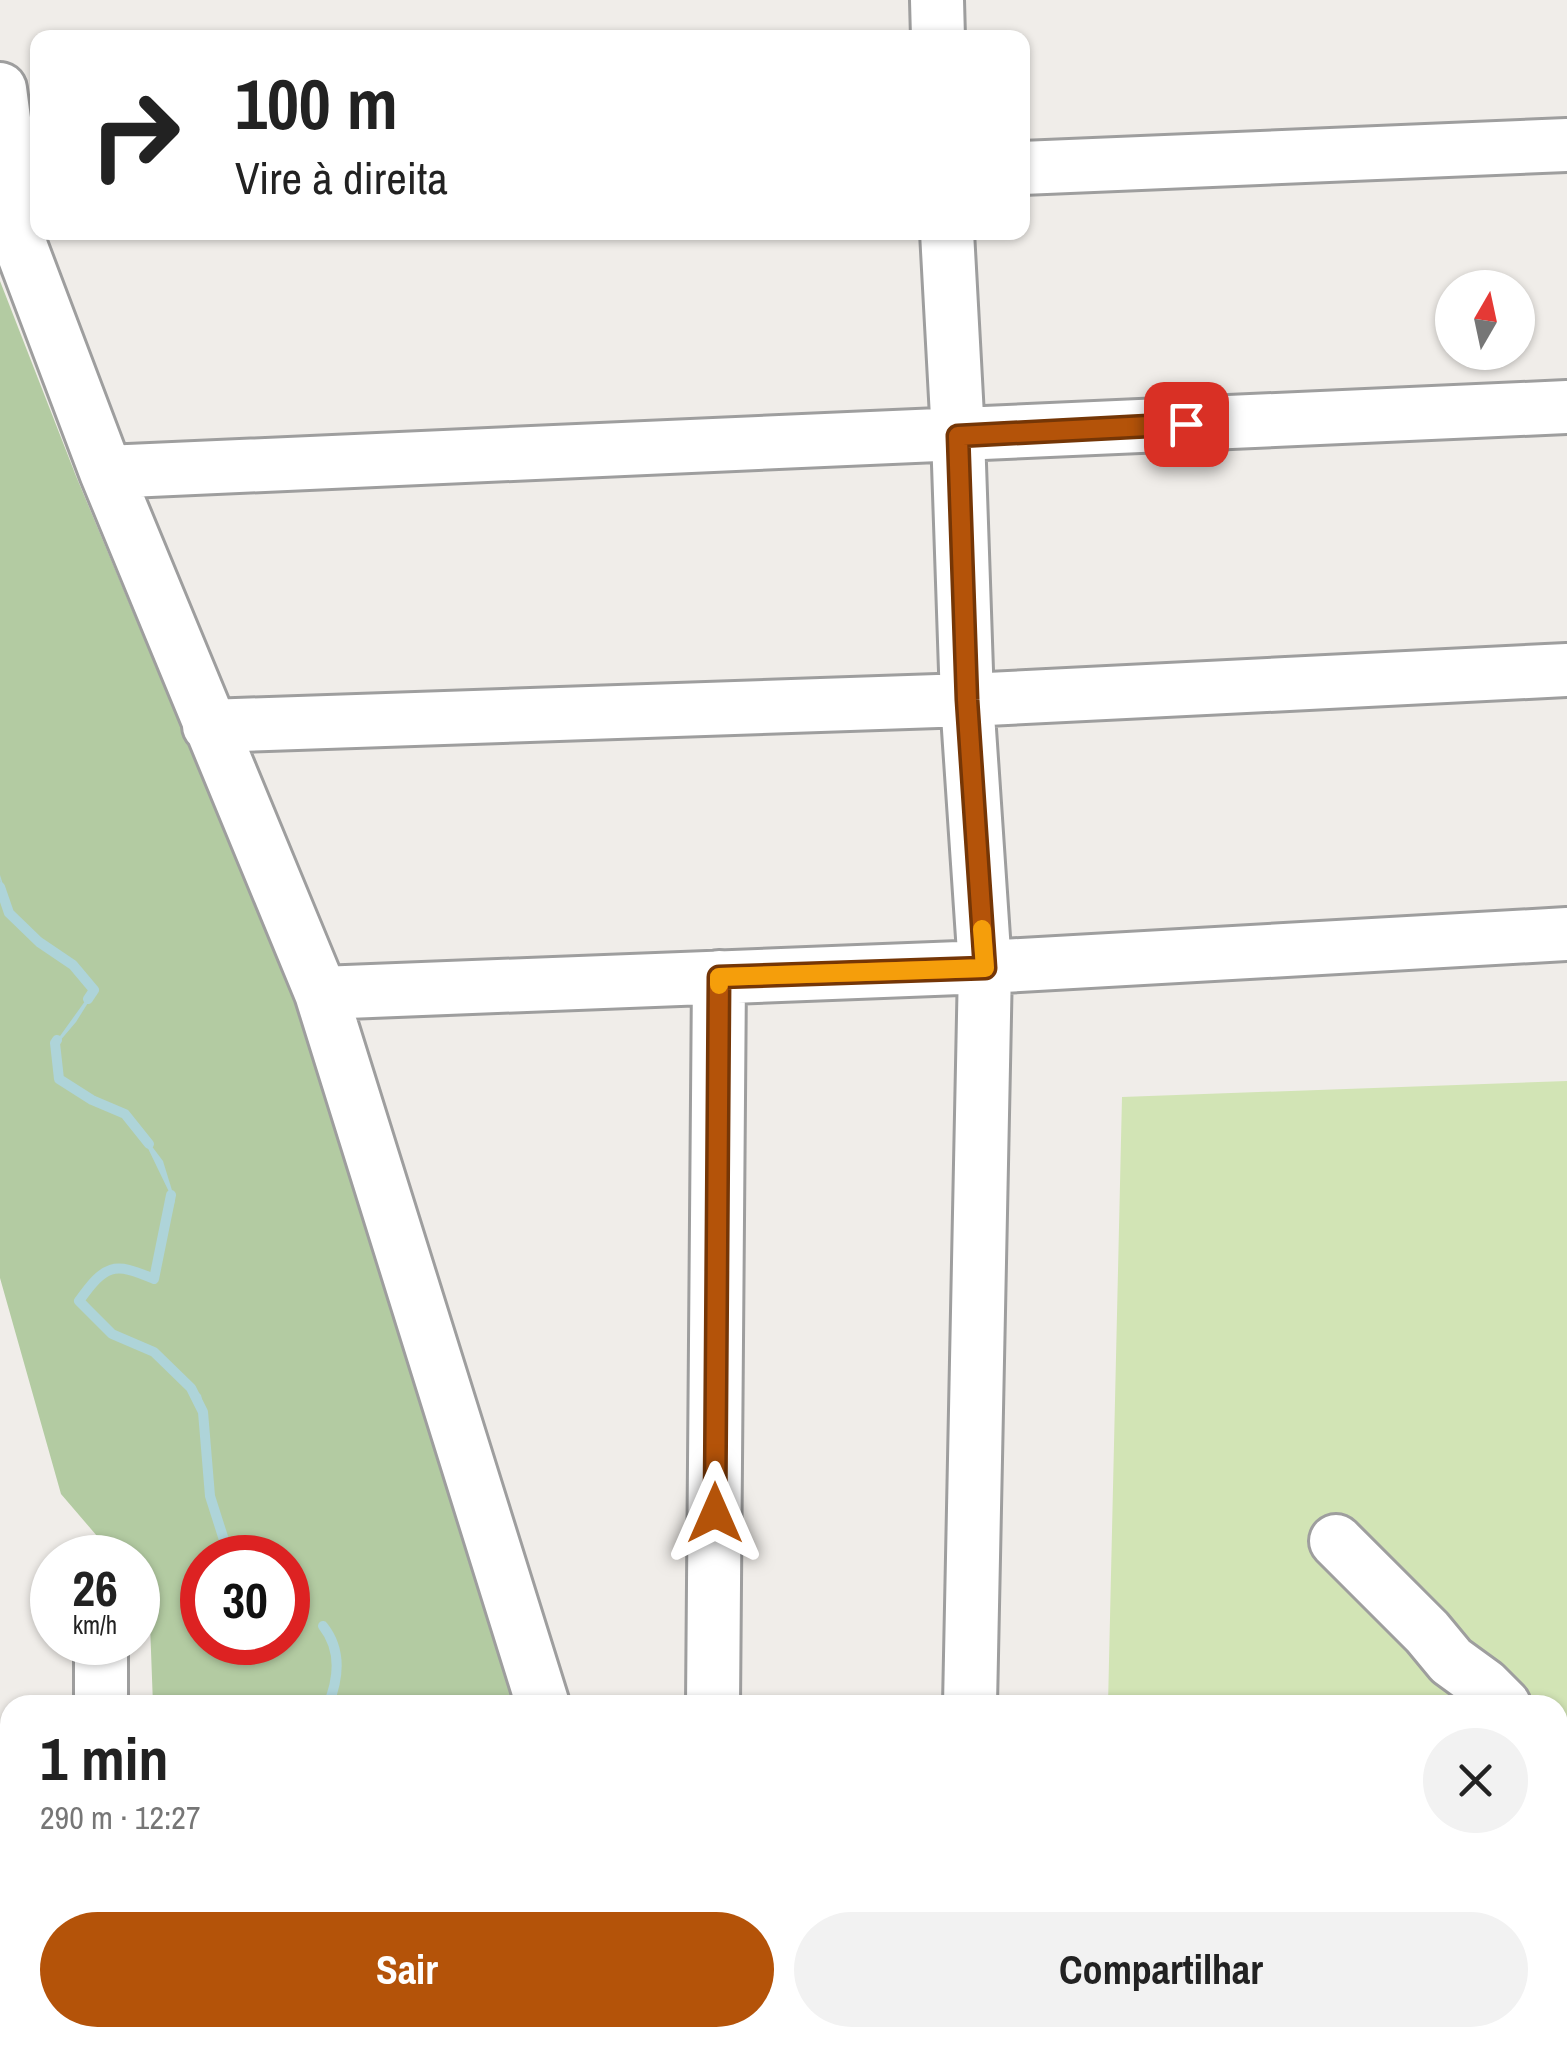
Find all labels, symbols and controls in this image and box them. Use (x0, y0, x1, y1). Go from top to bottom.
text: 100 m (235, 57, 398, 151)
icon: right (70, 70, 200, 200)
text: Vire à direita (235, 147, 448, 208)
north arrow (1435, 270, 1535, 370)
map controls (1435, 270, 1535, 370)
pin (1144, 382, 1229, 467)
icon: arrive (1159, 397, 1214, 452)
position arrow (663, 1461, 767, 1565)
speed limit sign: 30 (180, 1535, 310, 1665)
text: 26 (72, 1554, 118, 1622)
text: km/h (73, 1608, 117, 1642)
text: 1 min (40, 1718, 169, 1799)
button: close (1423, 1728, 1528, 1833)
text: 290 m · 12:27 (40, 1796, 200, 1839)
button: Sair (40, 1912, 774, 2027)
button: Compartilhar (794, 1912, 1528, 2027)

